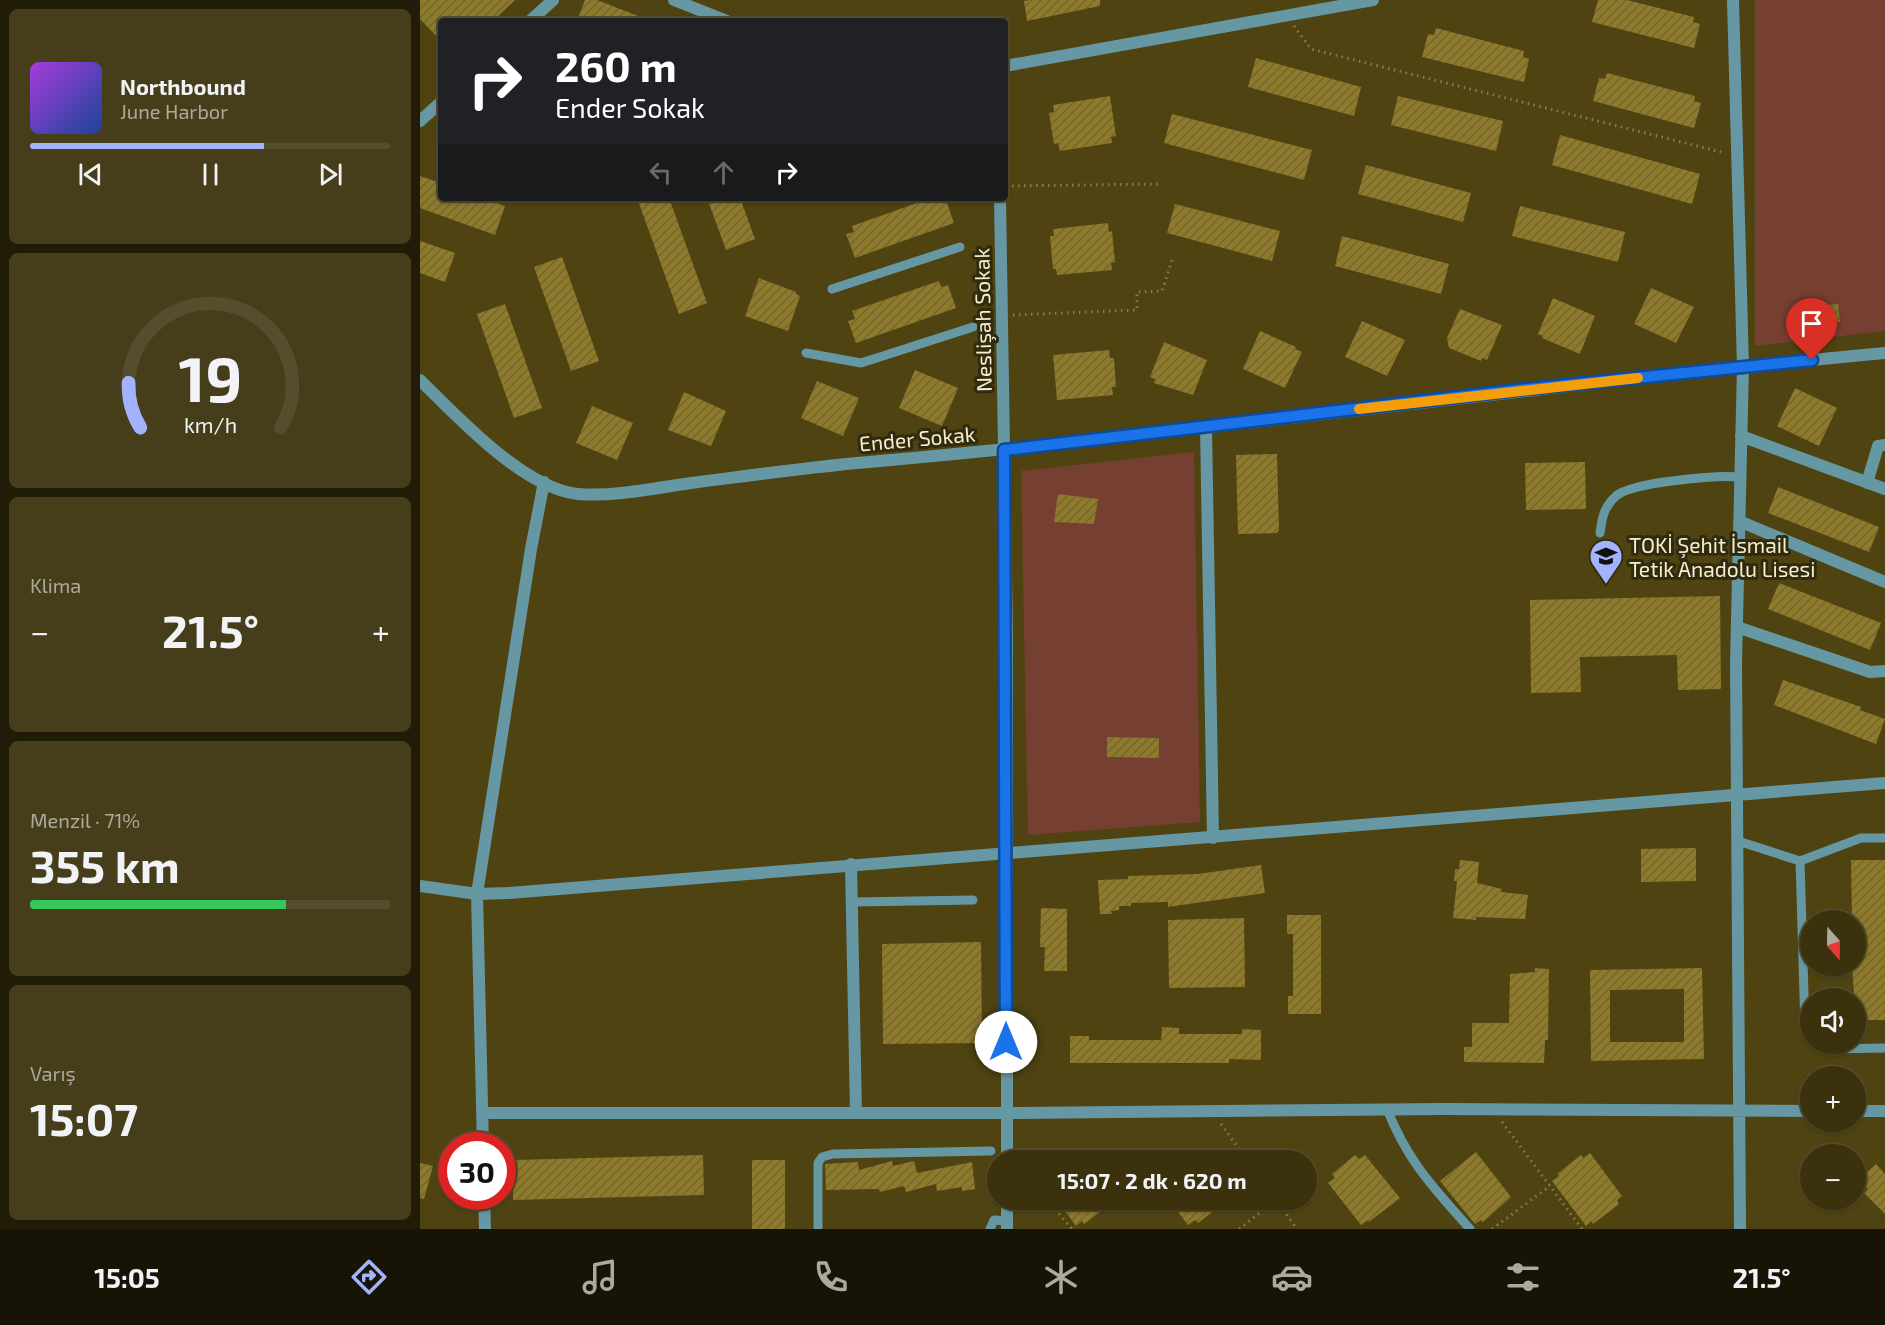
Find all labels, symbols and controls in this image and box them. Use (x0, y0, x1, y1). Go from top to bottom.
text: 260 m (555, 40, 677, 90)
icon: right (456, 42, 534, 120)
text: Northbound (120, 73, 246, 99)
text: Ender Sokak (555, 91, 705, 123)
text: June Harbor (120, 99, 228, 123)
icon: left (644, 156, 677, 189)
icon: ahead (707, 156, 740, 189)
icon: right (770, 156, 803, 189)
icon: previous (74, 158, 107, 191)
icon: pause (194, 158, 227, 191)
icon: next (314, 158, 347, 191)
street label: Neslişah Sokak (968, 247, 998, 392)
pin (1786, 298, 1837, 360)
icon: arrive (1795, 307, 1828, 340)
text: 19 (178, 340, 242, 415)
text: km/h (183, 412, 237, 437)
street label: Ender Sokak (858, 420, 976, 456)
place label: TOKİ Şehit İsmail Tetik Anadolu Lisesi (1629, 532, 1816, 581)
school or university icon: TOKİ Şehit İsmail Tetik Anadolu Lisesi (1588, 538, 1624, 585)
text: Klima (30, 573, 81, 597)
text: 21.5° (162, 603, 259, 657)
text: − (30, 611, 49, 651)
text: + (372, 611, 390, 651)
text: Menzil · 71% (30, 808, 140, 832)
text: 355 km (30, 838, 180, 892)
north arrow (1800, 910, 1866, 976)
map controls (1800, 910, 1866, 1210)
button: sound (1800, 988, 1866, 1054)
position arrow (974, 1010, 1038, 1074)
text: Varış (30, 1061, 76, 1085)
button: + (1800, 1066, 1866, 1132)
text: 15:07 (30, 1091, 138, 1145)
speed limit sign: 30 (438, 1132, 516, 1210)
button: − (1800, 1144, 1866, 1210)
text: 15:07 · 2 dk · 620 m (1057, 1167, 1247, 1193)
icon: directions (348, 1256, 390, 1298)
icon: music (579, 1256, 621, 1298)
icon: phone (810, 1256, 852, 1298)
icon: climate (1040, 1256, 1082, 1298)
icon: car (1271, 1256, 1313, 1298)
icon: filters (1502, 1256, 1544, 1298)
text: 15:05 (94, 1261, 160, 1293)
text: 21.5° (1732, 1261, 1791, 1293)

